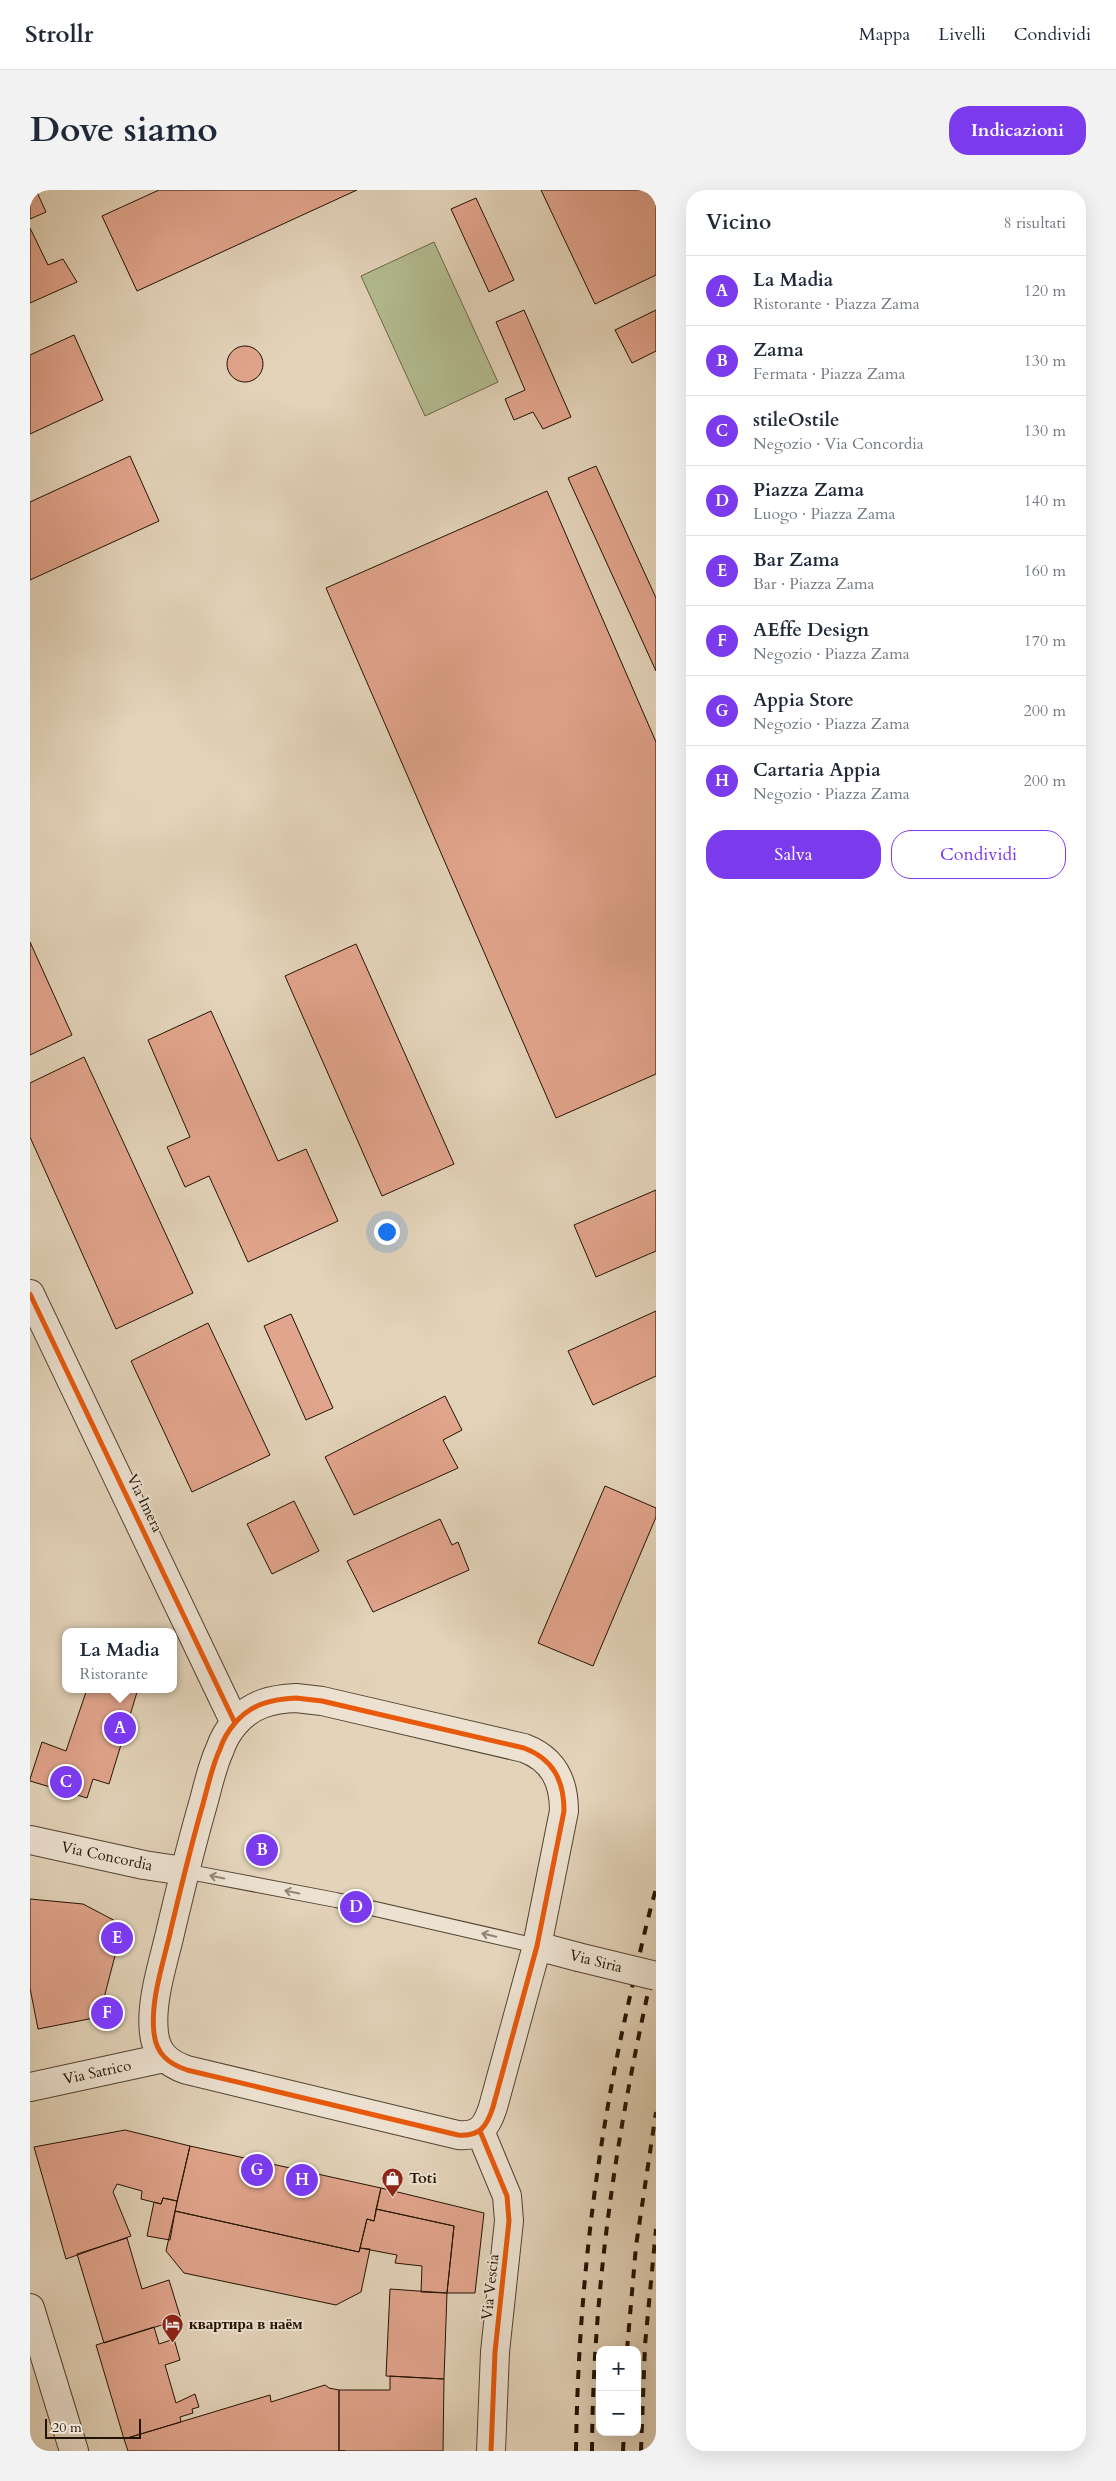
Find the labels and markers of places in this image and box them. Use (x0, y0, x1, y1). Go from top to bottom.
pin: A (104, 1709, 136, 1747)
pin: C (50, 1763, 82, 1801)
pin: B (246, 1831, 278, 1869)
pin: D (340, 1888, 372, 1926)
pin: E (101, 1919, 133, 1957)
pin: F (91, 1994, 123, 2032)
pin: G (241, 2151, 273, 2189)
pin: H (286, 2161, 318, 2199)
shop icon: Toti (381, 2166, 405, 2197)
place label: Toti (409, 2168, 437, 2188)
hotel icon: квартира в наём (161, 2312, 185, 2343)
place label: квартира в наём (189, 2314, 302, 2334)

